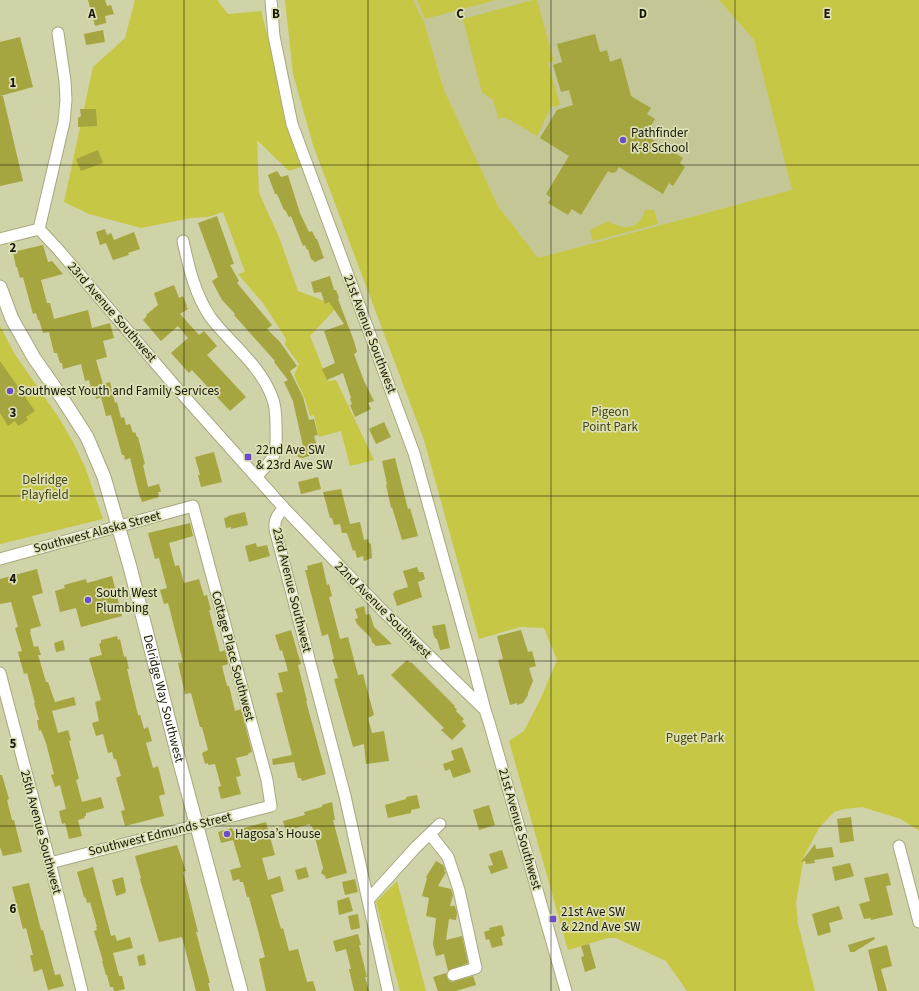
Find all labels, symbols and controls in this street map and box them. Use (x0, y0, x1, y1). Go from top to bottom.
text: A (87, 5, 96, 23)
text: B (272, 5, 280, 23)
text: C (456, 5, 464, 23)
text: D (639, 5, 647, 23)
text: E (823, 5, 831, 23)
text: 1 (10, 74, 17, 92)
place label: Pathfinder K-8 School (631, 124, 689, 157)
marker: Pathfinder K-8 School (618, 135, 628, 145)
text: 2 (10, 239, 17, 257)
street label: 23rd Avenue Southwest (63, 258, 161, 367)
street label: 21st Avenue Southwest (339, 272, 401, 396)
place label: Southwest Youth and Family Services (18, 382, 220, 400)
marker: Southwest Youth and Family Services (5, 386, 15, 396)
park label: Pigeon Point Park (582, 403, 638, 436)
text: 3 (10, 404, 17, 422)
place label: 22nd Ave SW & 23rd Ave SW (256, 441, 333, 474)
marker: 22nd Ave SW & 23rd Ave SW (243, 452, 253, 462)
park label: Delridge Playfield (21, 471, 69, 504)
street label: Southwest Alaska Street (31, 506, 163, 558)
street label: 23rd Avenue Southwest (268, 526, 316, 655)
street label: 22nd Avenue Southwest (331, 558, 436, 663)
text: 4 (10, 570, 17, 588)
place label: South West Plumbing (96, 584, 158, 617)
street label: Cottage Place Southwest (207, 589, 259, 724)
marker: South West Plumbing (83, 595, 93, 605)
street label: Delridge Way Southwest (139, 633, 189, 765)
park label: Puget Park (666, 729, 725, 747)
text: 5 (10, 735, 17, 753)
street label: 21st Avenue Southwest (494, 766, 546, 892)
street label: 25th Avenue Southwest (16, 768, 66, 896)
street label: Southwest Edmunds Street (86, 807, 234, 861)
place label: Hagosa’s House (235, 825, 321, 843)
marker: Hagosa’s House (222, 829, 232, 839)
text: 6 (10, 900, 17, 918)
place label: 21st Ave SW & 22nd Ave SW (561, 903, 641, 936)
marker: 21st Ave SW & 22nd Ave SW (548, 914, 558, 924)

